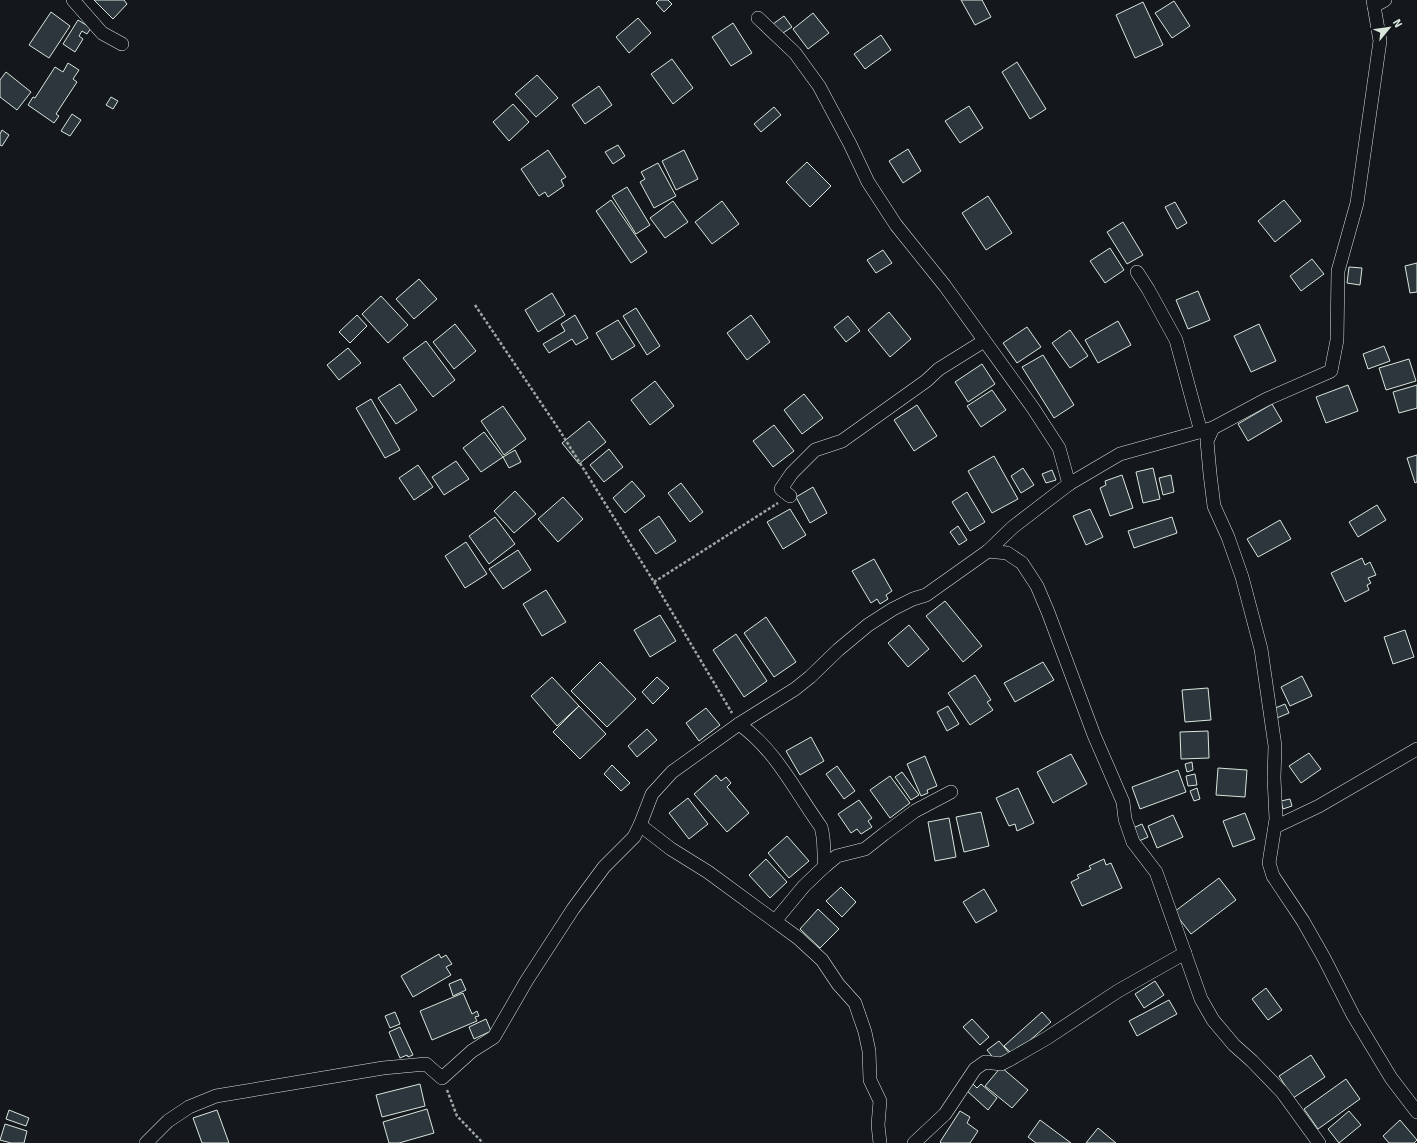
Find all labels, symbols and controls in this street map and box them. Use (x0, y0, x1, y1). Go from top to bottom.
north arrow (1369, 8, 1409, 48)
text: N (1390, 17, 1405, 30)

